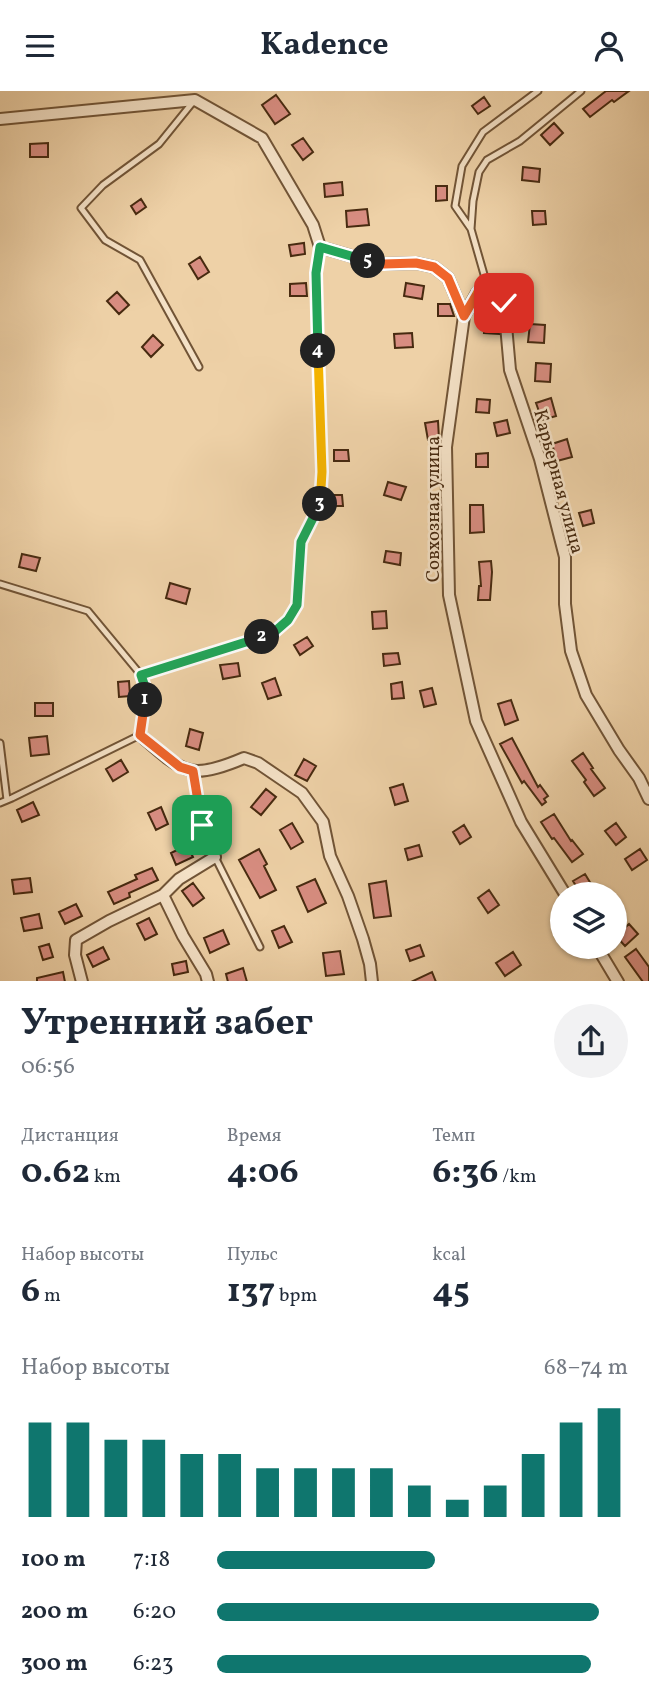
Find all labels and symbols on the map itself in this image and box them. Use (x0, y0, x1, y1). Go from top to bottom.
pin: 5 (350, 243, 386, 279)
pin (474, 273, 534, 333)
pin: 4 (300, 334, 336, 369)
street label: Карьерная улица (526, 406, 590, 557)
street label: Совхозная улица (421, 436, 447, 582)
pin: 3 (302, 487, 338, 521)
pin: 2 (244, 619, 280, 655)
pin: 1 (128, 683, 162, 717)
pin (172, 795, 232, 855)

